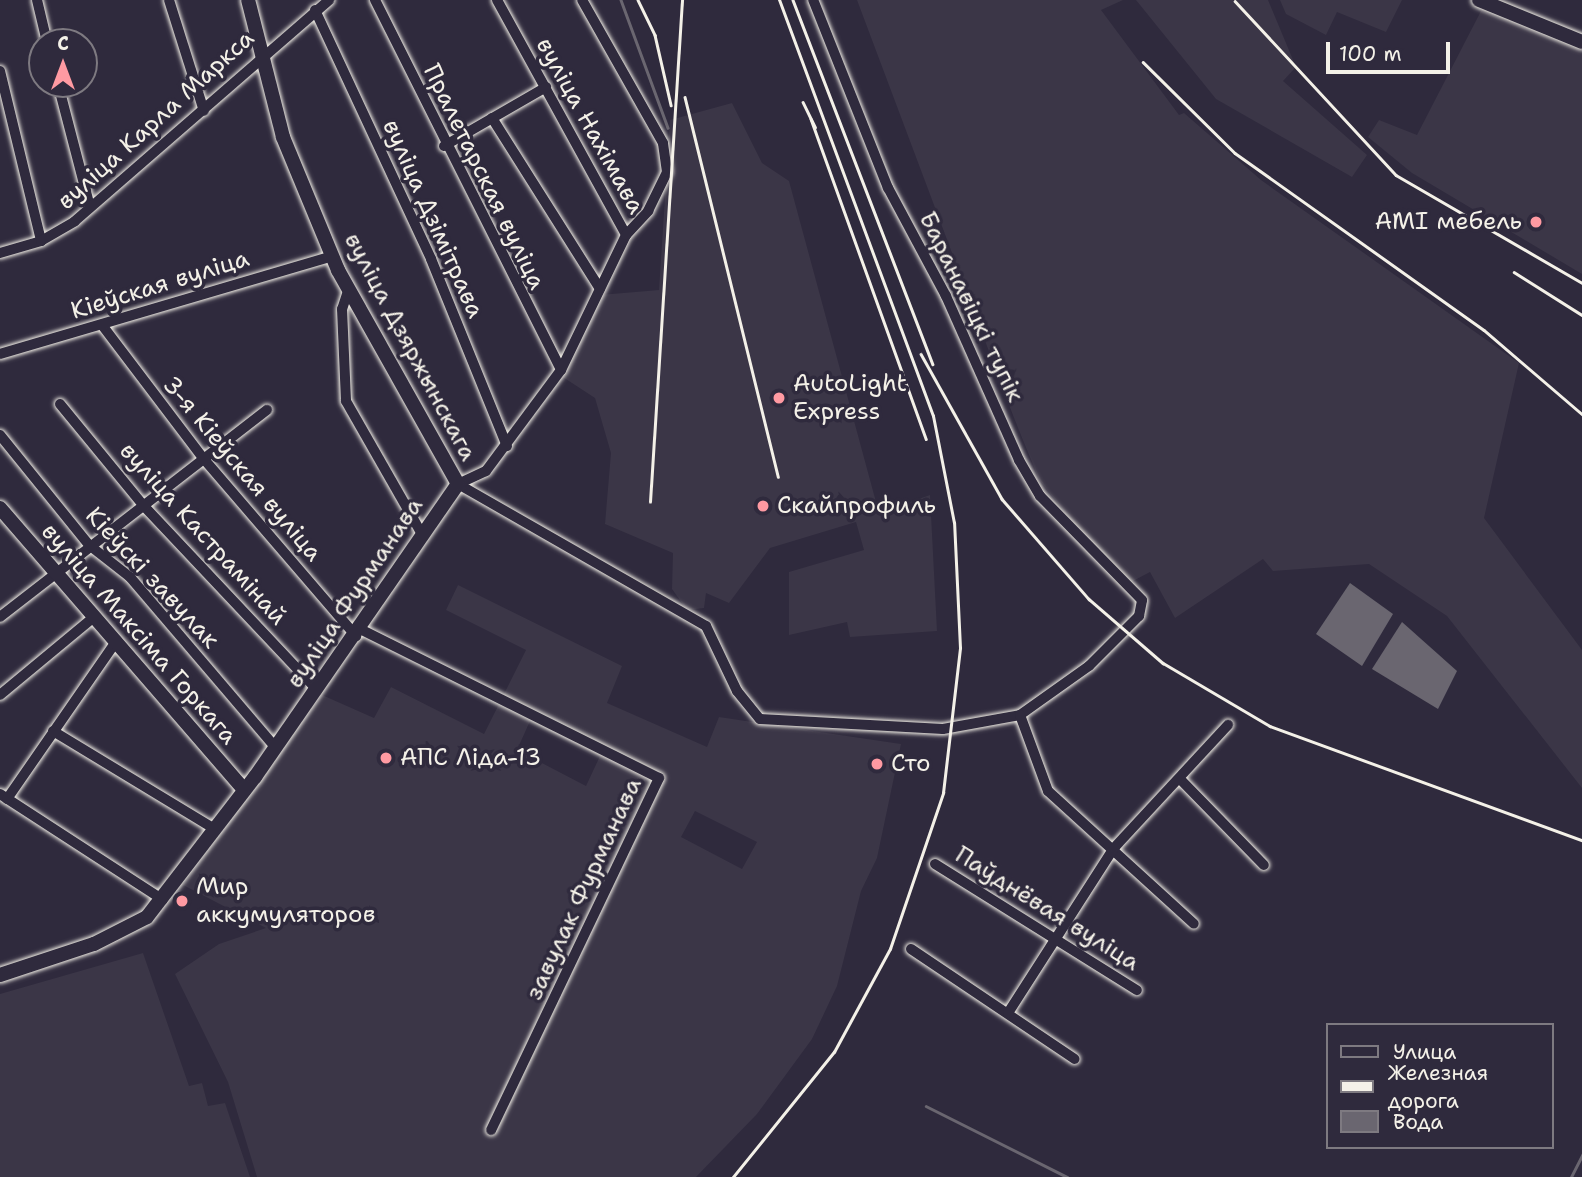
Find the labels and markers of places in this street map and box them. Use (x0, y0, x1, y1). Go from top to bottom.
place label: AMI мебель (1375, 208, 1522, 236)
marker: AMI мебель (1528, 214, 1544, 230)
place label: AutoLight Express (793, 370, 907, 426)
marker: AutoLight Express (771, 390, 787, 406)
place label: Скайпрофиль (777, 492, 936, 520)
marker: Скайпрофиль (755, 498, 771, 514)
place label: АПС Ліда-13 (400, 744, 541, 772)
marker: АПС Ліда-13 (378, 750, 394, 766)
place label: Сто (891, 750, 931, 778)
marker: Сто (869, 756, 885, 772)
place label: Мир аккумуляторов (196, 873, 375, 929)
marker: Мир аккумуляторов (174, 893, 190, 909)

